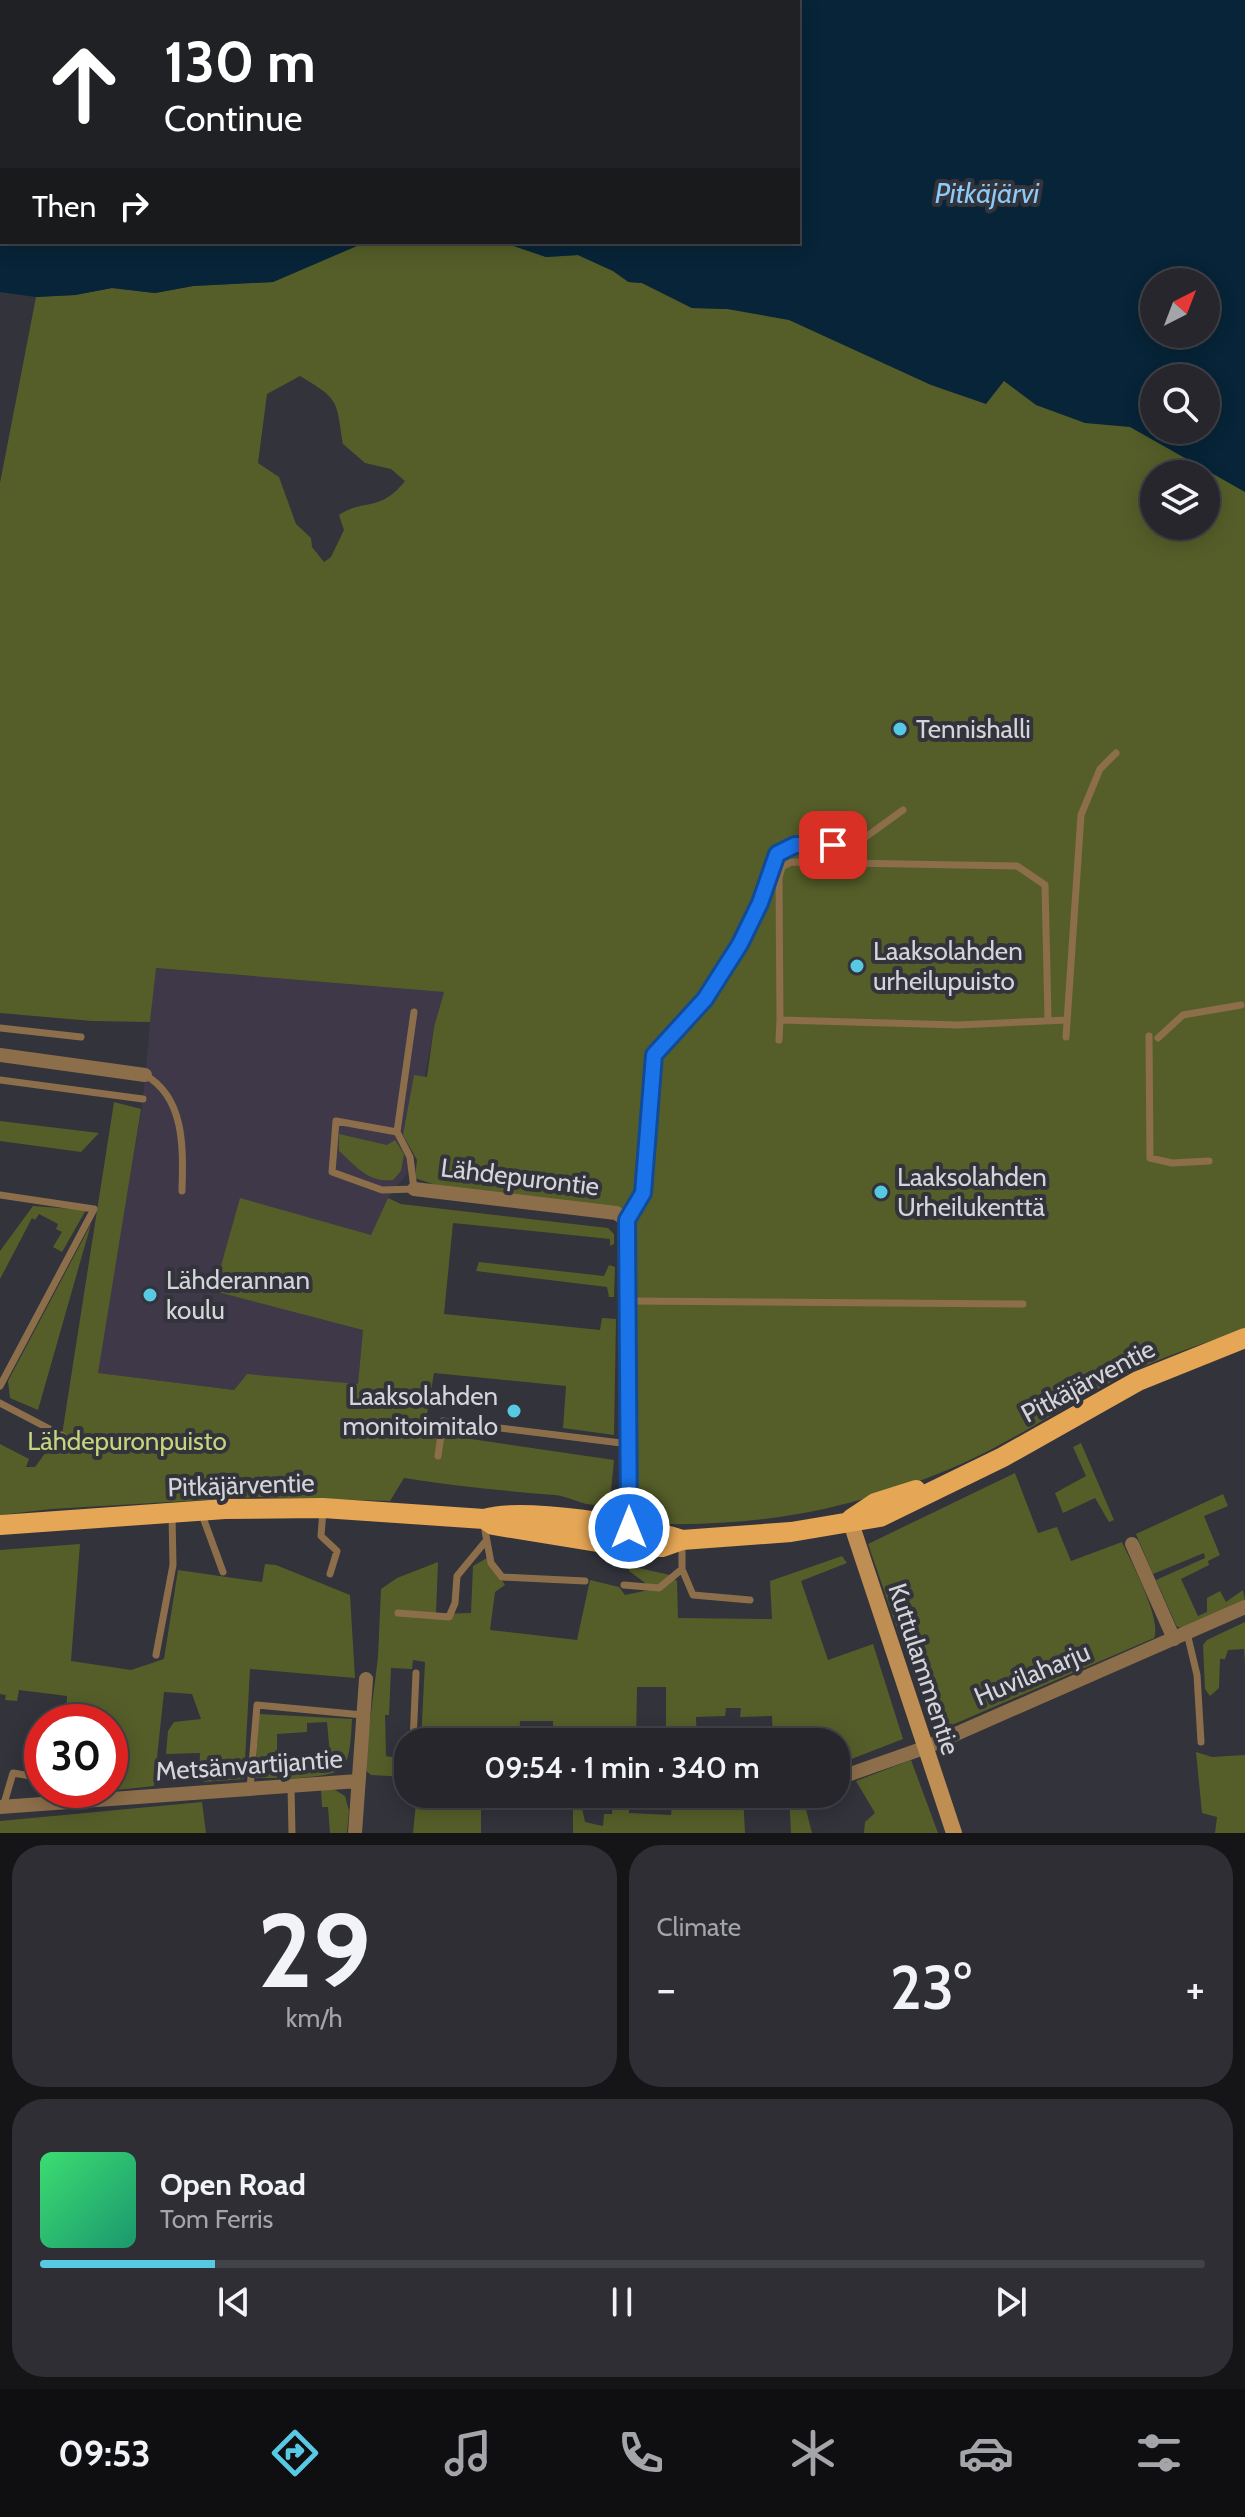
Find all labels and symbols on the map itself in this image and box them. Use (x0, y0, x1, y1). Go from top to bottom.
water label: Pitkäjärvi (935, 176, 1040, 210)
north arrow (1140, 268, 1220, 348)
place label: Tennishalli (916, 713, 1031, 745)
marker: Tennishalli (891, 720, 909, 738)
pin (799, 811, 867, 879)
place label: Laaksolahden urheilupuisto (873, 935, 1023, 997)
marker: Laaksolahden urheilupuisto (848, 957, 866, 975)
street label: Lähdepurontie (439, 1151, 601, 1203)
place label: Laaksolahden Urheilukenttä (897, 1161, 1047, 1223)
marker: Laaksolahden Urheilukenttä (872, 1183, 890, 1201)
place label: Lähderannan koulu (166, 1264, 310, 1326)
marker: Lähderannan koulu (141, 1286, 159, 1304)
street label: Pitkäjärventie (1016, 1332, 1160, 1430)
place label: Laaksolahden monitoimitalo (343, 1380, 498, 1442)
marker: Laaksolahden monitoimitalo (505, 1402, 523, 1420)
park label: Lähdepuronpuisto (27, 1425, 227, 1457)
street label: Pitkäjärventie (167, 1466, 315, 1504)
position arrow (587, 1486, 671, 1570)
street label: Kuttulammentie (881, 1579, 967, 1759)
street label: Huvilaharju (969, 1635, 1095, 1713)
speed limit sign: 30 (24, 1704, 128, 1808)
street label: Metsänvartijantie (154, 1742, 344, 1788)

